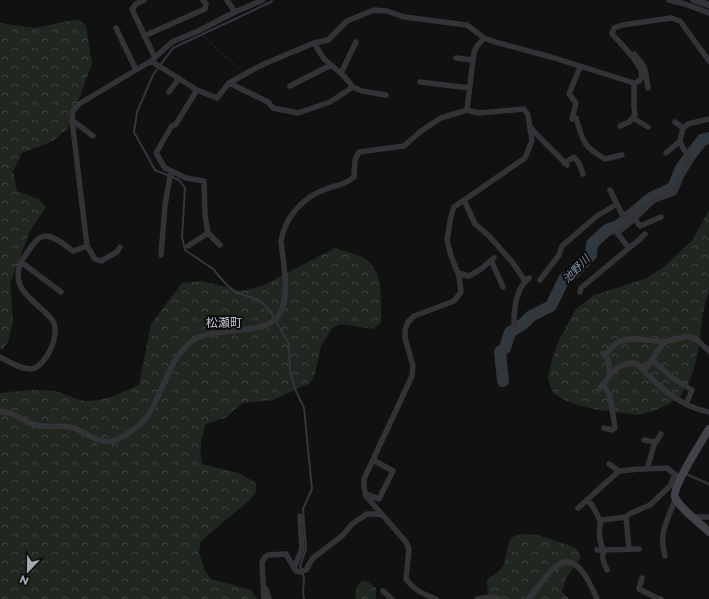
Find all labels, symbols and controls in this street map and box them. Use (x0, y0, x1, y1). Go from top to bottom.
water label: 池野川 (560, 252, 593, 286)
district label: 松瀬町 (206, 315, 242, 330)
north arrow (8, 551, 48, 591)
text: N (18, 572, 31, 588)

